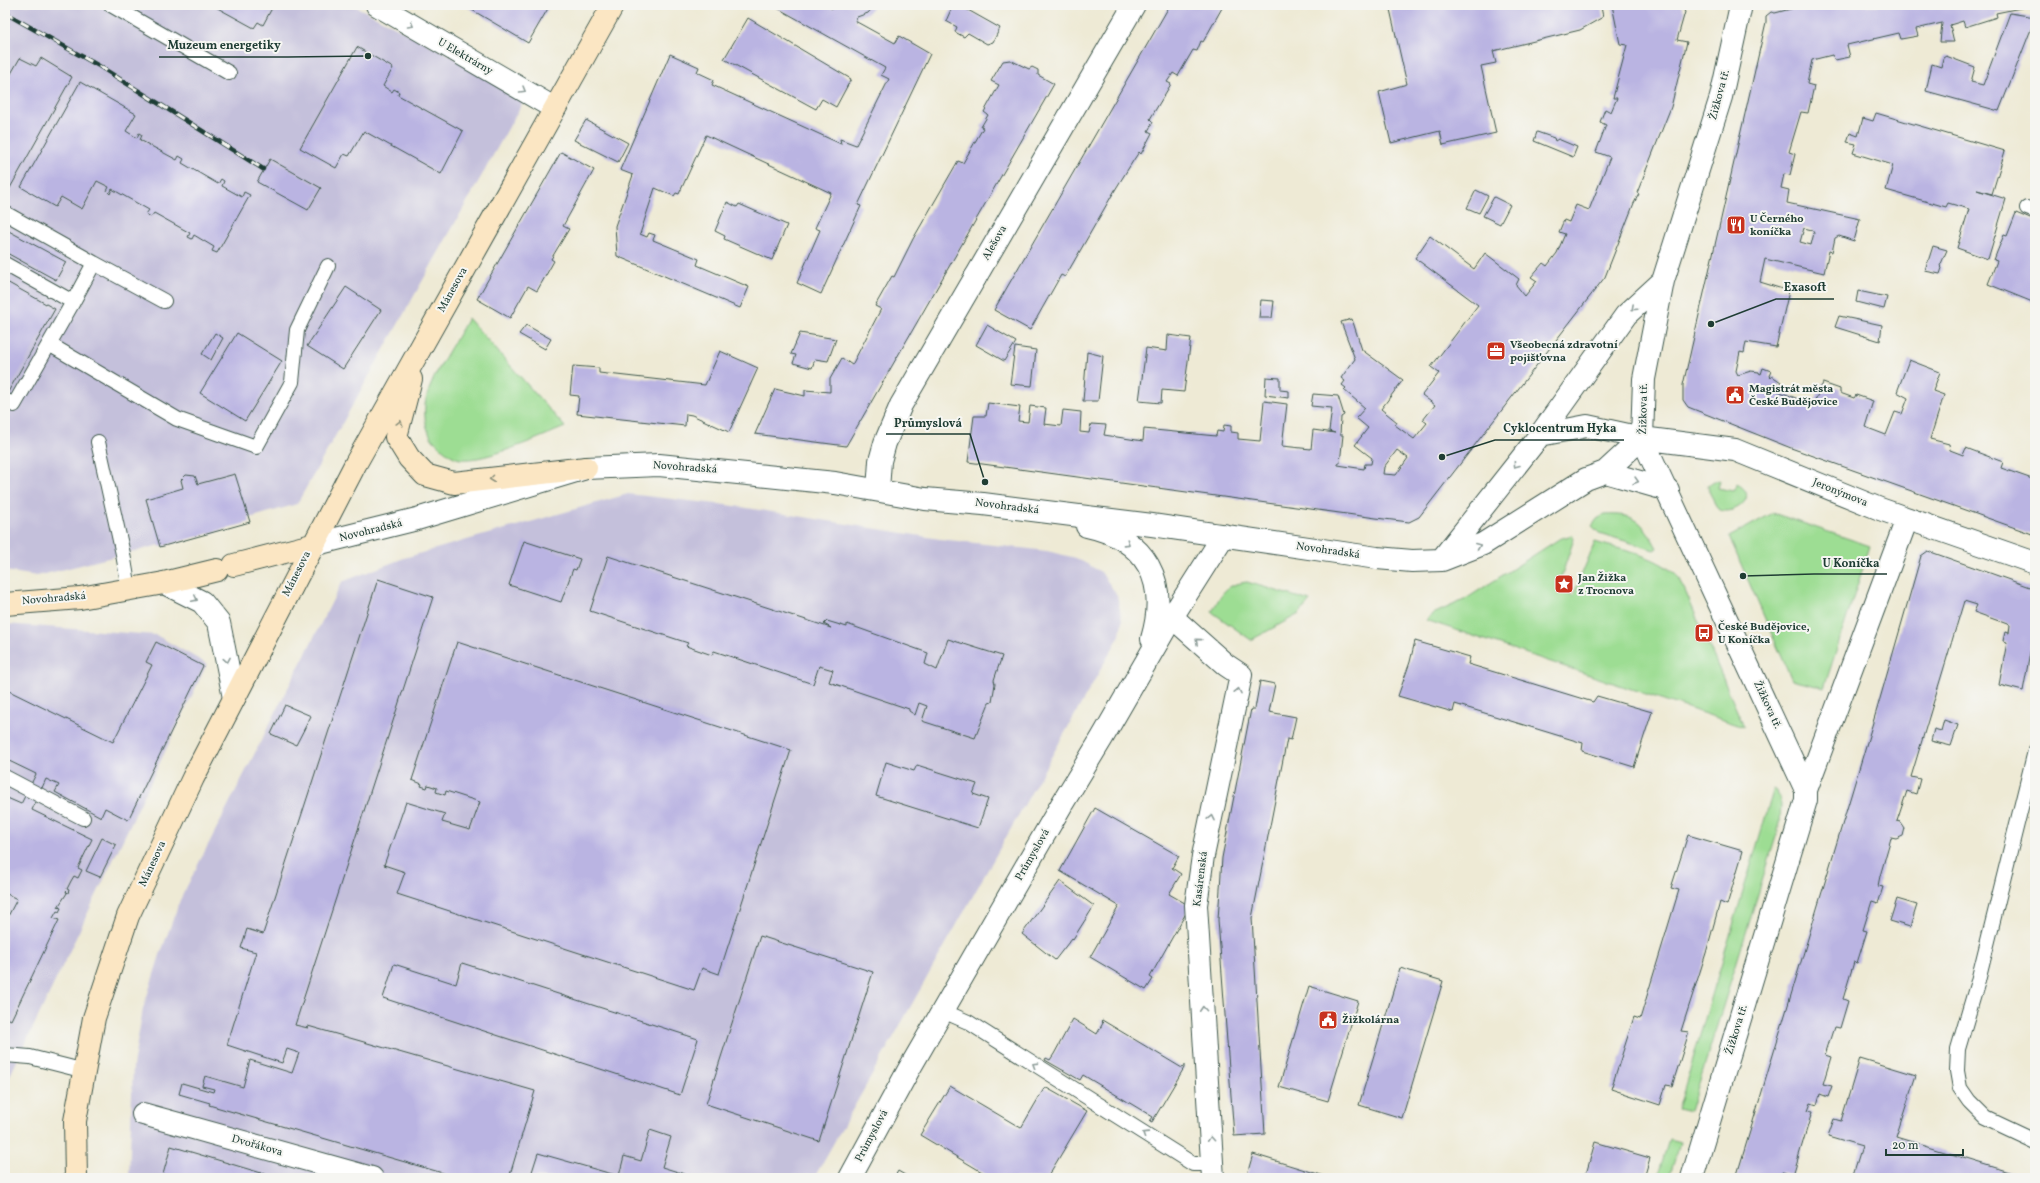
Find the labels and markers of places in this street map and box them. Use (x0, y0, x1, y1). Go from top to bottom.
callout: Muzeum energetiky (159, 33, 288, 57)
place label: U Černého koníčka (1750, 212, 1804, 240)
restaurant icon: U Černého koníčka (1725, 214, 1747, 236)
callout: Exasoft (1776, 275, 1834, 299)
place label: Všeobecná zdravotní pojišťovna (1510, 338, 1618, 366)
office icon: Všeobecná zdravotní pojišťovna (1485, 340, 1507, 362)
place label: Magistrát města České Budějovice (1749, 382, 1838, 410)
public building icon: Magistrát města České Budějovice (1724, 384, 1746, 406)
callout: Průmyslová (886, 410, 970, 434)
callout: Cyklocentrum Hyka (1495, 416, 1624, 440)
callout: U Koníčka (1814, 550, 1887, 574)
place label: Jan Žižka z Trocnova (1577, 571, 1634, 599)
place icon: Jan Žižka z Trocnova (1553, 573, 1575, 595)
place label: České Budějovice, U Koníčka (1718, 620, 1810, 648)
bus stop icon: České Budějovice, U Koníčka (1693, 622, 1715, 644)
public building icon: Žižkolárna (1317, 1009, 1339, 1031)
place label: Žižkolárna (1342, 1013, 1399, 1028)

